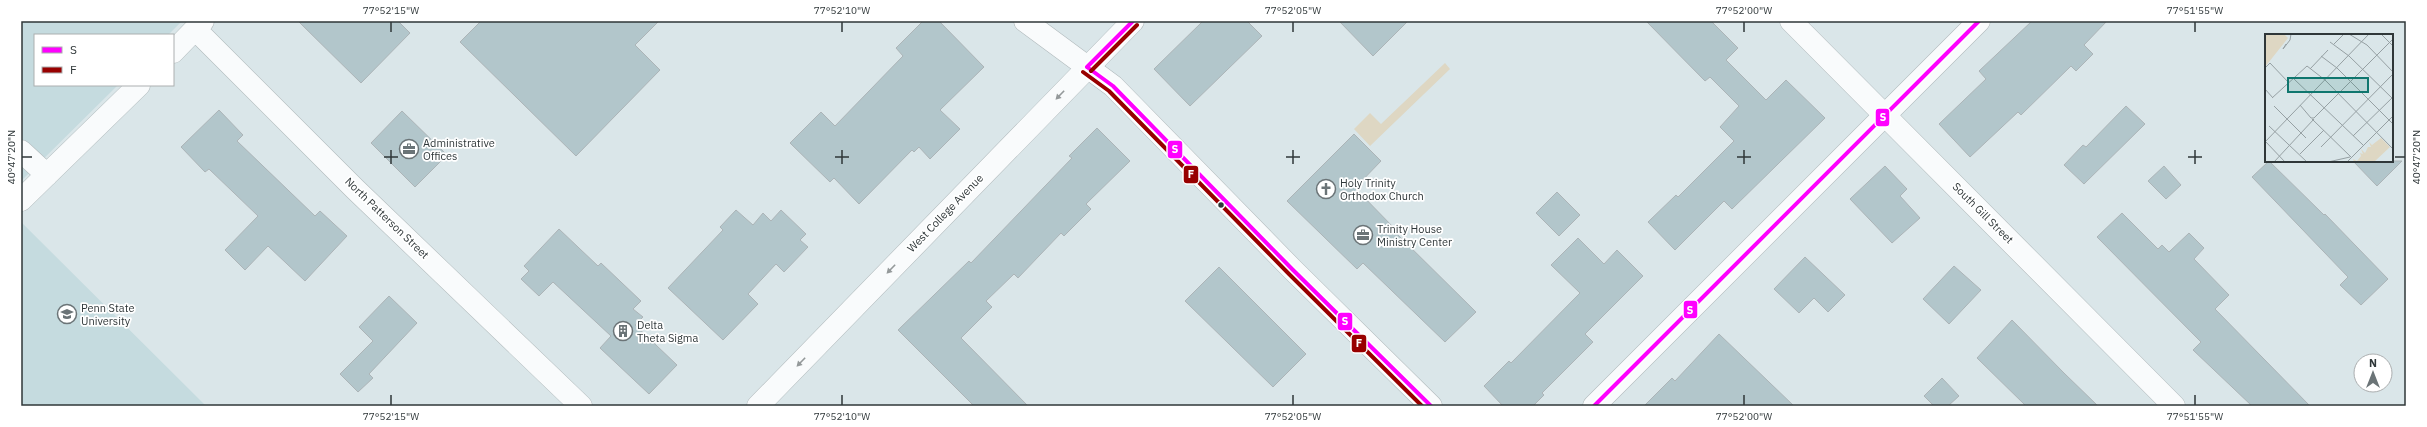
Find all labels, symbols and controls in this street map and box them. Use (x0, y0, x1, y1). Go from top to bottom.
text: 77°52'15"W (363, 4, 419, 17)
text: 77°52'10"W (814, 4, 870, 17)
text: 77°52'05"W (1265, 4, 1321, 17)
text: 77°52'00"W (1716, 4, 1772, 17)
text: 77°51'55"W (2167, 4, 2223, 17)
legend (34, 34, 174, 86)
inset map (2265, 34, 2393, 162)
text: S (70, 42, 77, 57)
text: F (70, 62, 77, 77)
one-way arrow (1055, 90, 1065, 100)
line badge: S (1875, 108, 1890, 127)
text: S (1880, 110, 1887, 124)
text: 40°47'20"N (5, 130, 18, 184)
text: 40°47'20"N (2410, 130, 2423, 184)
place label: Administrative Offices (423, 136, 495, 163)
office icon: Administrative Offices (398, 138, 420, 160)
line badge: S (1167, 140, 1183, 159)
text: S (1172, 142, 1179, 156)
line badge: F (1183, 165, 1199, 184)
text: F (1188, 167, 1194, 181)
street label: West College Avenue (904, 171, 986, 255)
street label: North Patterson Street (342, 174, 432, 262)
place label: Holy Trinity Orthodox Church (1340, 176, 1424, 203)
church icon: Holy Trinity Orthodox Church (1315, 178, 1337, 200)
street label: South Gill Street (1950, 180, 2017, 247)
unlabelled marker (1216, 200, 1226, 210)
place label: Trinity House Ministry Center (1377, 222, 1452, 249)
office icon: Trinity House Ministry Center (1352, 224, 1374, 246)
one-way arrow (886, 264, 896, 274)
line badge: S (1683, 300, 1698, 319)
place label: Penn State University (81, 301, 135, 328)
school or university icon: Penn State University (56, 303, 78, 325)
text: S (1687, 303, 1694, 317)
line badge: S (1337, 312, 1353, 331)
text: S (1342, 314, 1349, 328)
place label: Delta Theta Sigma (637, 318, 698, 345)
building icon: Delta Theta Sigma (612, 320, 634, 342)
line badge: F (1351, 334, 1367, 353)
text: F (1356, 336, 1362, 350)
north arrow (2353, 353, 2393, 393)
text: N (2369, 356, 2377, 370)
one-way arrow (796, 357, 806, 367)
text: 77°52'15"W (363, 410, 419, 423)
text: 77°52'10"W (814, 410, 870, 423)
text: 77°52'05"W (1265, 410, 1321, 423)
text: 77°52'00"W (1716, 410, 1772, 423)
text: 77°51'55"W (2167, 410, 2223, 423)

